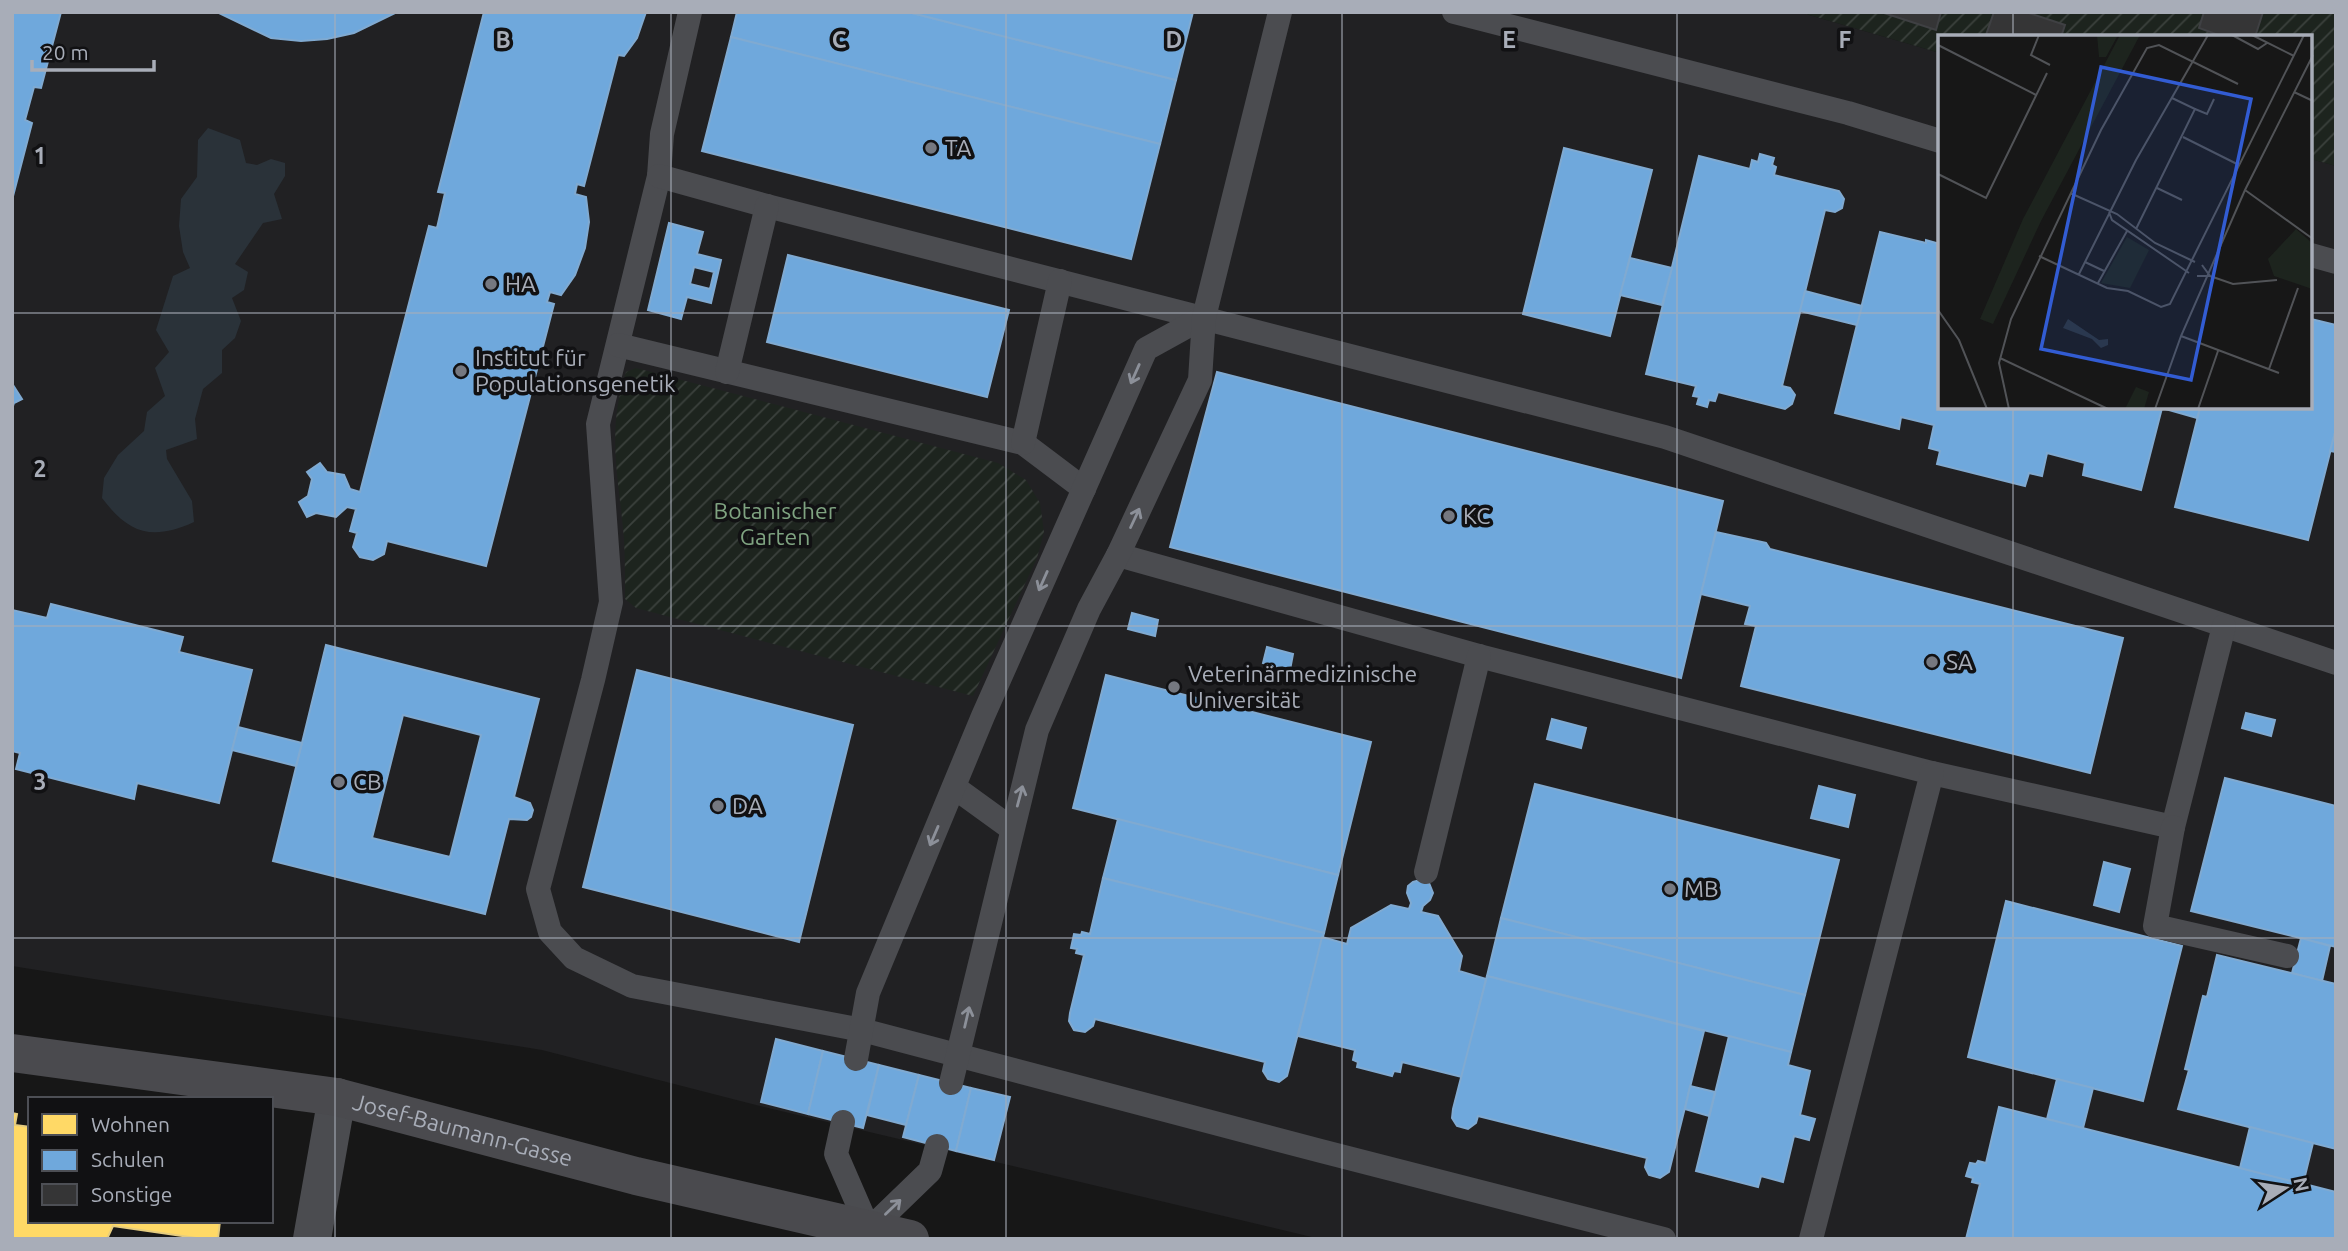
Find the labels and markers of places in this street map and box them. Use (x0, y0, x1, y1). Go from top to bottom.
place label: TA (945, 135, 972, 160)
marker: TA (923, 140, 939, 156)
place label: HA (505, 271, 536, 296)
marker: HA (483, 276, 499, 292)
place label: Institut für Populationsgenetik (475, 345, 676, 396)
marker: Institut für Populationsgenetik (453, 363, 469, 379)
place label: KC (1463, 503, 1490, 528)
marker: KC (1441, 508, 1457, 524)
place label: SA (1946, 649, 1973, 674)
marker: SA (1924, 654, 1940, 670)
place label: Veterinärmedizinische Universität (1188, 661, 1417, 712)
marker: Veterinärmedizinische Universität (1166, 679, 1182, 695)
place label: CB (353, 769, 382, 794)
marker: CB (331, 774, 347, 790)
place label: DA (732, 793, 763, 818)
marker: DA (710, 798, 726, 814)
place label: MB (1684, 876, 1719, 901)
marker: MB (1662, 881, 1678, 897)

